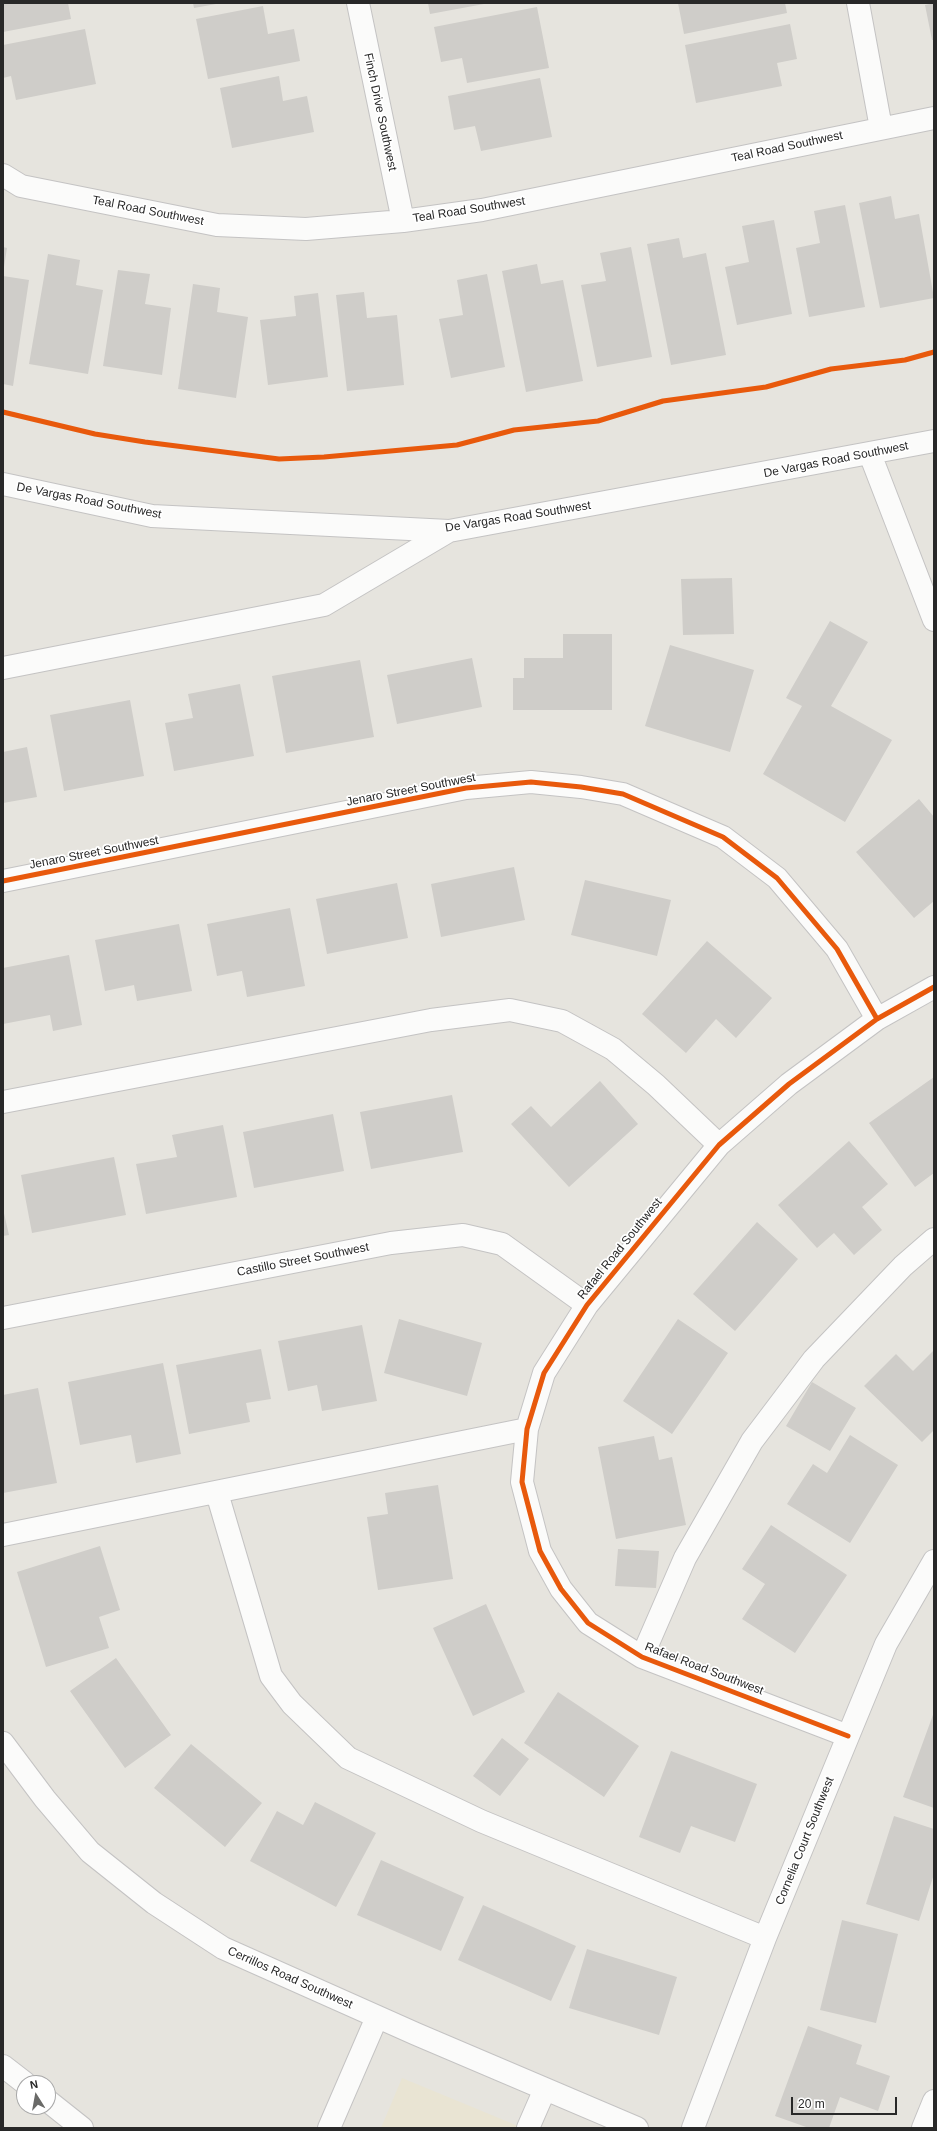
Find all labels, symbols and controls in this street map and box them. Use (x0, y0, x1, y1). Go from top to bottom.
street label: Finch Drive Southwest (360, 52, 400, 172)
street label: Teal Road Southwest (730, 128, 844, 166)
street label: Teal Road Southwest (91, 193, 205, 229)
street label: Teal Road Southwest (412, 194, 526, 226)
street label: De Vargas Road Southwest (762, 439, 910, 481)
street label: De Vargas Road Southwest (15, 480, 163, 522)
street label: De Vargas Road Southwest (444, 498, 592, 536)
street label: Jenaro Street Southwest (345, 770, 477, 810)
street label: Jenaro Street Southwest (28, 833, 160, 873)
street label: Rafael Road Southwest (575, 1195, 665, 1303)
street label: Castillo Street Southwest (236, 1240, 370, 1280)
street label: Rafael Road Southwest (643, 1640, 765, 1698)
street label: Cornelia Court Southwest (773, 1775, 837, 1907)
street label: Cerrillos Road Southwest (225, 1944, 355, 2012)
north arrow (16, 2075, 56, 2115)
text: N (29, 2078, 39, 2091)
scale bar (793, 2089, 899, 2115)
text: 20 m (798, 2097, 825, 2111)

